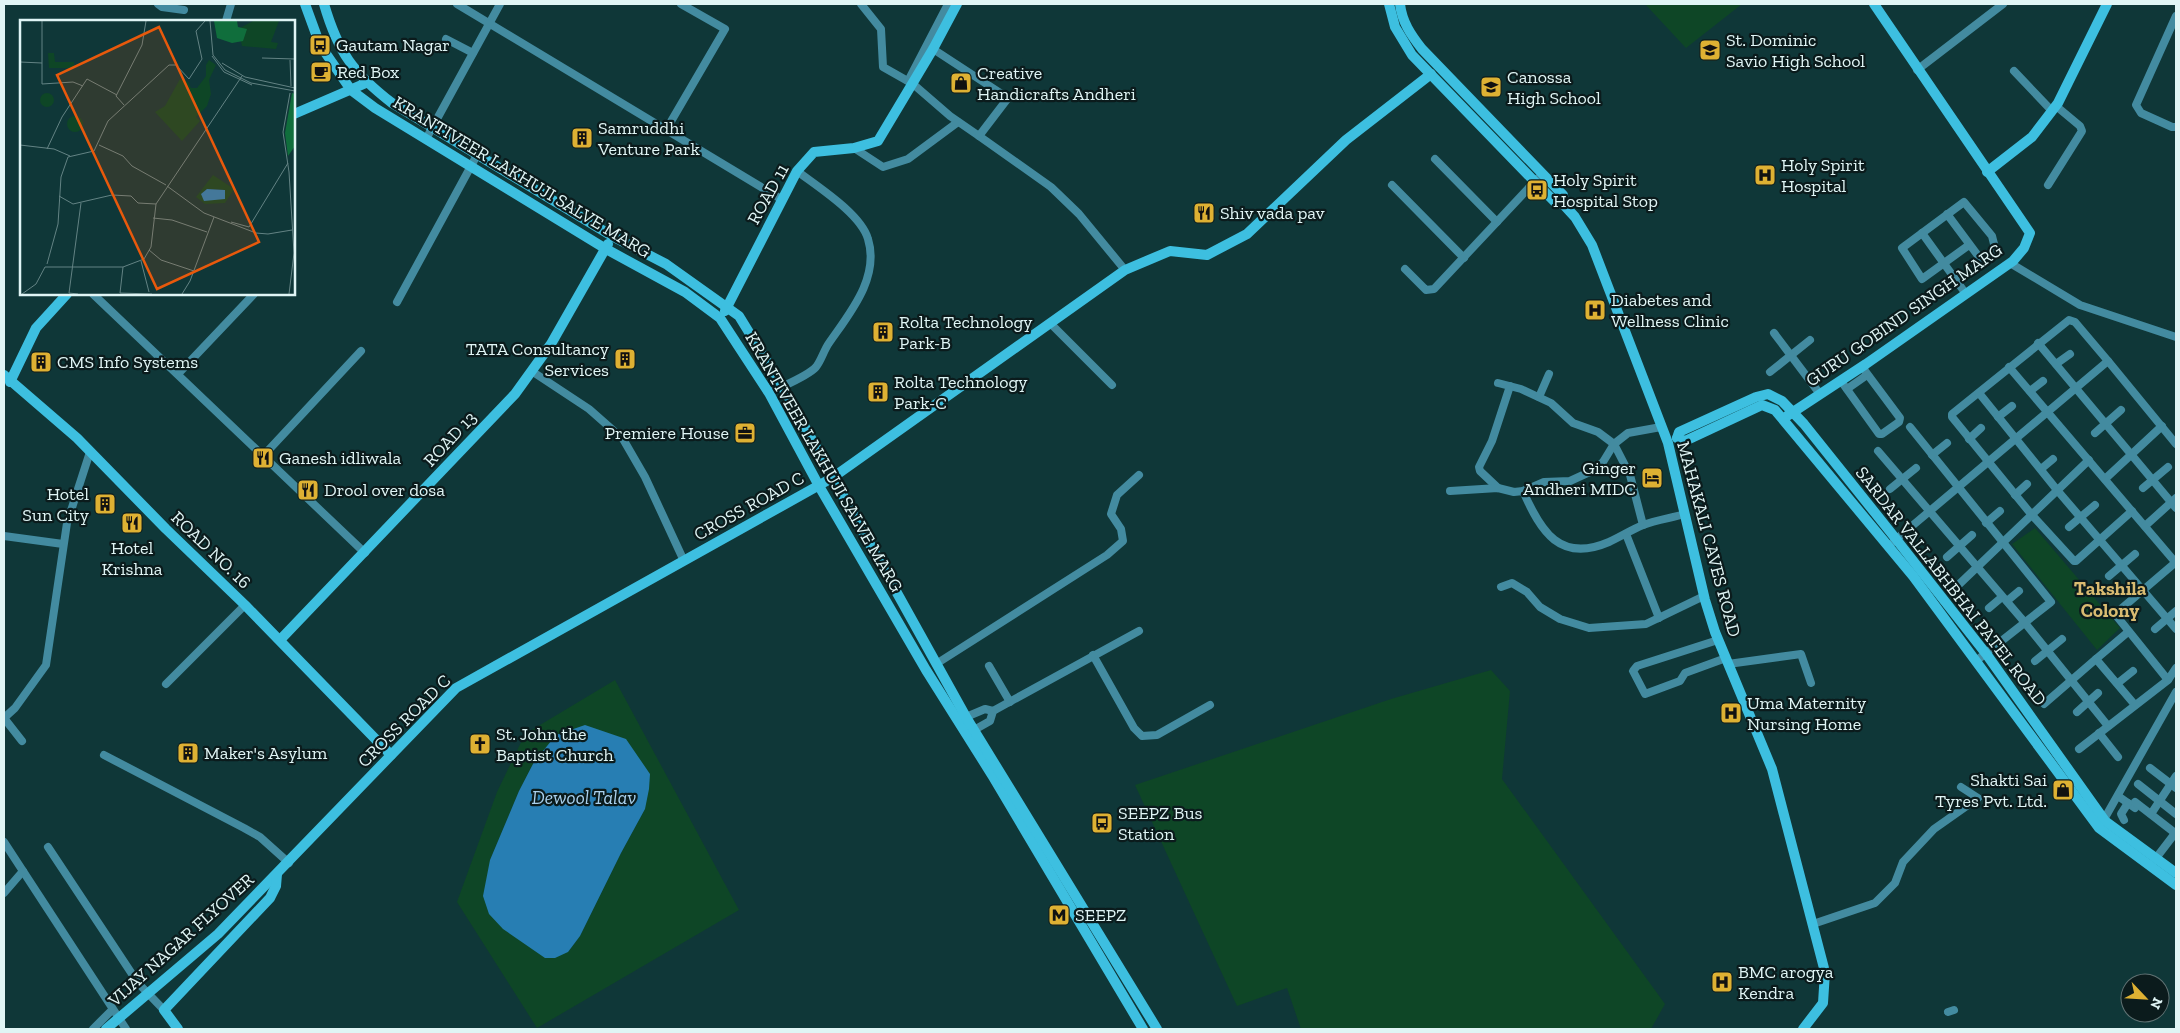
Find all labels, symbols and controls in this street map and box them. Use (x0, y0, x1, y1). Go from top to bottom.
inset map (20, 20, 295, 295)
place label: St. Dominic Savio High School (1726, 29, 1865, 72)
bus stop icon: Gautam Nagar (308, 33, 332, 57)
place label: Gautam Nagar (336, 34, 450, 56)
school or university icon: St. Dominic Savio High School (1698, 38, 1722, 62)
cafe icon: Red Box (309, 60, 333, 84)
place label: Red Box (337, 61, 399, 83)
place label: Creative Handicrafts Andheri (977, 62, 1136, 105)
place label: Canossa High School (1507, 66, 1601, 109)
shop icon: Creative Handicrafts Andheri (949, 71, 973, 95)
school or university icon: Canossa High School (1479, 75, 1503, 99)
street label: KRANTIVEER LAKHUJI SALVE MARG (389, 91, 655, 263)
place label: Samruddhi Venture Park (597, 117, 701, 160)
building icon: Samruddhi Venture Park (570, 126, 594, 150)
place label: Holy Spirit Hospital (1781, 154, 1865, 197)
street label: ROAD 11 (742, 160, 794, 228)
hospital icon: Holy Spirit Hospital (1753, 163, 1777, 187)
place label: Holy Spirit Hospital Stop (1553, 169, 1658, 212)
bus stop icon: Holy Spirit Hospital Stop (1525, 178, 1549, 202)
restaurant icon: Shiv vada pav (1192, 201, 1216, 225)
place label: Shiv vada pav (1220, 202, 1325, 224)
street label: GURU GOBIND SINGH MARG (1802, 239, 2006, 391)
place label: Diabetes and Wellness Clinic (1611, 289, 1729, 332)
hospital icon: Diabetes and Wellness Clinic (1583, 298, 1607, 322)
place label: Rolta Technology Park-B (899, 311, 1033, 354)
building icon: Rolta Technology Park-B (871, 320, 895, 344)
street label: KRANTIVEER LAKHUJI SALVE MARG (740, 328, 908, 596)
place label: TATA Consultancy Services (466, 338, 610, 381)
building icon: TATA Consultancy Services (613, 347, 637, 371)
building icon: CMS Info Systems (29, 350, 53, 374)
place label: CMS Info Systems (57, 351, 198, 373)
place label: Rolta Technology Park-C (894, 371, 1028, 414)
building icon: Rolta Technology Park-C (866, 380, 890, 404)
street label: ROAD 13 (419, 407, 481, 471)
office icon: Premiere House (733, 421, 757, 445)
place label: Premiere House (605, 422, 729, 444)
street label: MAHAKALI CAVES ROAD (1672, 439, 1746, 639)
restaurant icon: Ganesh idliwala (251, 446, 275, 470)
place label: Ganesh idliwala (279, 447, 402, 469)
place label: Ginger Andheri MIDC (1523, 457, 1636, 500)
street label: SARDAR VALLABHBHAI PATEL ROAD (1851, 462, 2051, 710)
hotel icon: Ginger Andheri MIDC (1640, 466, 1664, 490)
street label: CROSS ROAD C (690, 467, 808, 545)
restaurant icon: Drool over dosa (296, 478, 320, 502)
place label: Drool over dosa (324, 479, 445, 501)
place label: Hotel Sun City (22, 483, 90, 526)
building icon: Hotel Sun City (93, 492, 117, 516)
street label: ROAD NO. 16 (167, 507, 255, 593)
restaurant icon: Hotel Krishna (120, 511, 144, 535)
place label: Hotel Krishna (101, 537, 163, 580)
district label: Takshila Colony (2074, 577, 2147, 622)
street label: CROSS ROAD C (353, 670, 455, 772)
place label: Uma Maternity Nursing Home (1747, 692, 1867, 735)
hospital icon: Uma Maternity Nursing Home (1719, 701, 1743, 725)
place label: St. John the Baptist Church (496, 723, 614, 766)
church icon: St. John the Baptist Church (468, 732, 492, 756)
building icon: Maker's Asylum (176, 741, 200, 765)
place label: Maker's Asylum (204, 742, 328, 764)
place label: Shakti Sai Tyres Pvt. Ltd. (1935, 769, 2047, 812)
shop icon: Shakti Sai Tyres Pvt. Ltd. (2051, 778, 2075, 802)
water label: Dewool Talav (532, 786, 636, 809)
place label: SEEPZ Bus Station (1118, 802, 1203, 845)
bus stop icon: SEEPZ Bus Station (1090, 811, 1114, 835)
street label: VIJAY NAGAR FLYOVER (103, 869, 258, 1012)
metro station icon: SEEPZ (1047, 903, 1071, 927)
place label: SEEPZ (1075, 904, 1126, 926)
place label: BMC arogya Kendra (1738, 961, 1834, 1004)
hospital icon: BMC arogya Kendra (1710, 970, 1734, 994)
north arrow (2120, 973, 2170, 1023)
text: N (2146, 995, 2166, 1012)

